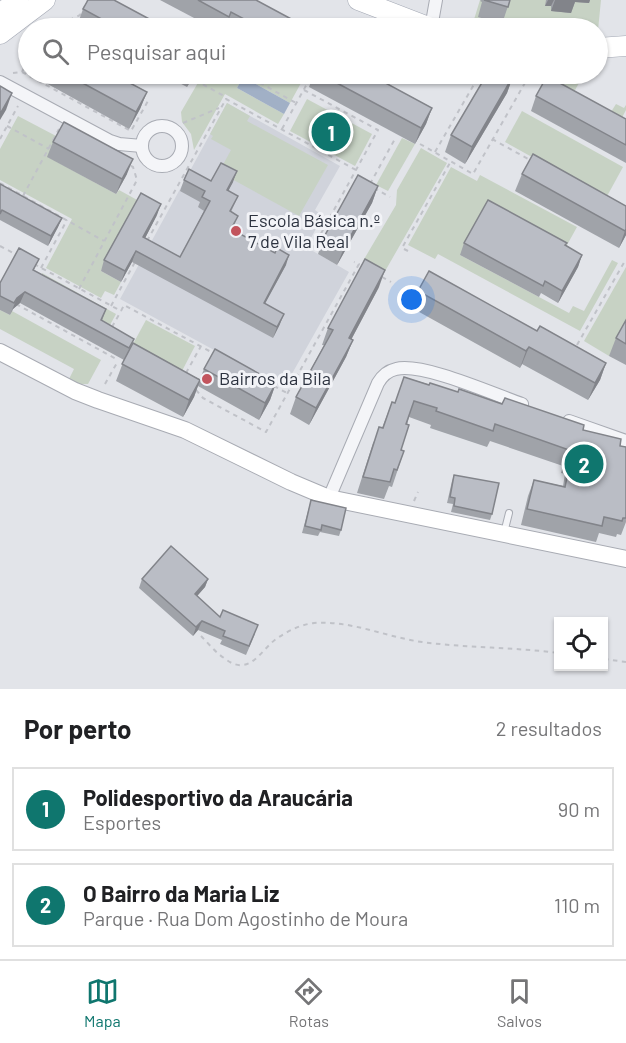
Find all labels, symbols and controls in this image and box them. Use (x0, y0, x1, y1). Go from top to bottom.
search box (18, 18, 608, 84)
icon: search (39, 35, 72, 68)
text: Pesquisar aqui (87, 38, 226, 64)
pin: 1 (312, 110, 350, 154)
place label: Escola Básica n.º 7 de Vila Real (248, 209, 380, 252)
marker: Escola Básica n.º 7 de Vila Real (229, 224, 243, 238)
your location (397, 285, 426, 314)
place label: Bairros da Bila (219, 367, 331, 389)
marker: Bairros da Bila (200, 372, 214, 386)
pin: 2 (564, 442, 604, 486)
map controls (554, 617, 608, 671)
button: locate (554, 617, 608, 671)
text: Por perto (24, 713, 132, 744)
text: 2 resultados (496, 716, 602, 740)
text: Polidesportivo da Araucária (83, 784, 353, 810)
text: 1 (42, 797, 49, 821)
text: 90 m (558, 797, 600, 821)
text: Esportes (83, 810, 161, 834)
text: O Bairro da Maria Liz (83, 880, 279, 906)
text: 2 (40, 893, 51, 917)
text: 110 m (554, 893, 600, 917)
text: Parque · Rua Dom Agostinho de Moura (83, 906, 408, 930)
tab: Mapa (84, 975, 121, 1030)
tab: Rotas (289, 975, 329, 1030)
tab: Salvos (497, 975, 542, 1030)

